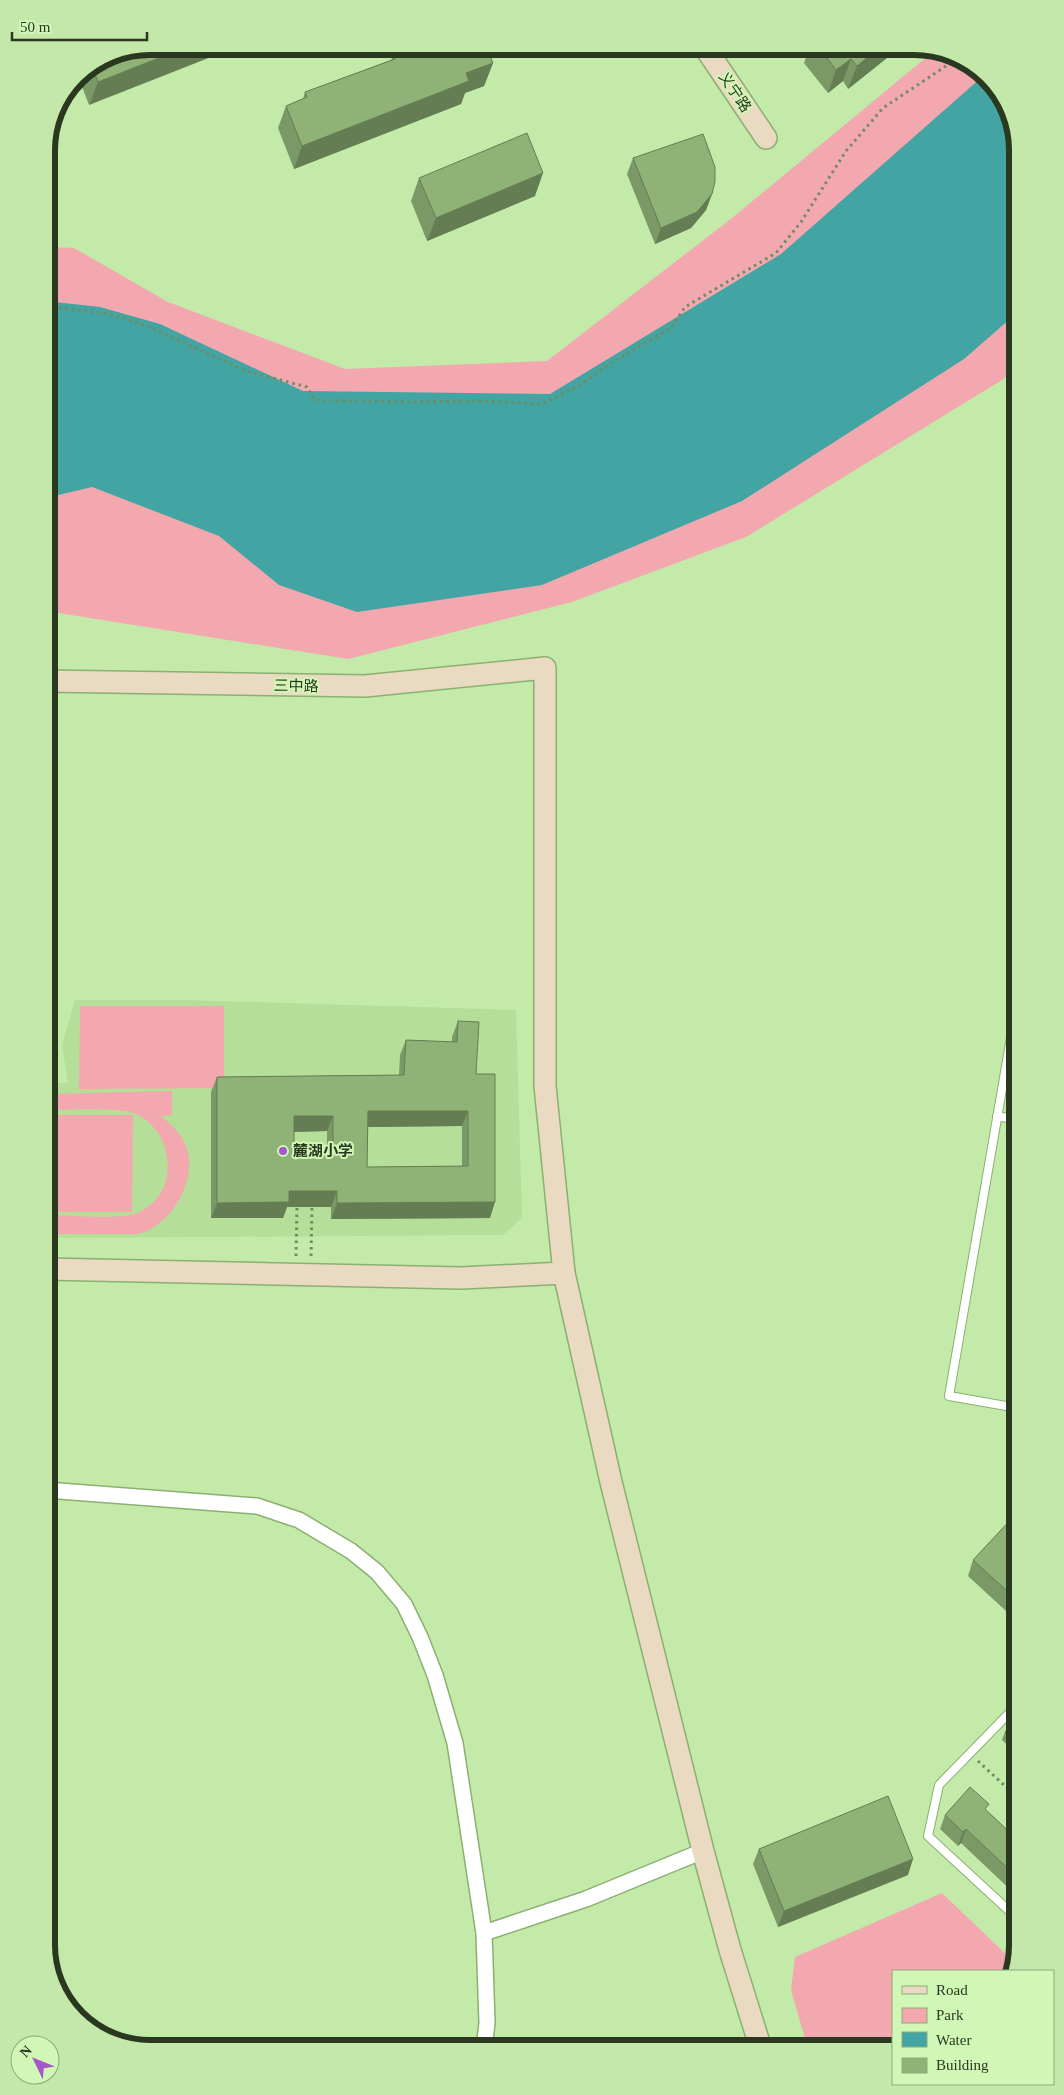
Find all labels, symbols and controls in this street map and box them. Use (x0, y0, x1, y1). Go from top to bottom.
scale bar (12, 10, 148, 42)
text: 50 m (20, 19, 51, 35)
street label: 义宁路 (716, 69, 754, 115)
street label: 三中路 (273, 678, 319, 694)
place label: 麓湖小学 (293, 1142, 353, 1159)
marker: 麓湖小学 (277, 1145, 289, 1157)
legend (892, 1970, 1054, 2085)
text: Road (936, 1982, 968, 1998)
text: Park (936, 2007, 964, 2023)
text: Water (936, 2032, 971, 2048)
north arrow (10, 2035, 60, 2085)
text: N (17, 2043, 35, 2060)
text: Building (936, 2057, 989, 2073)

